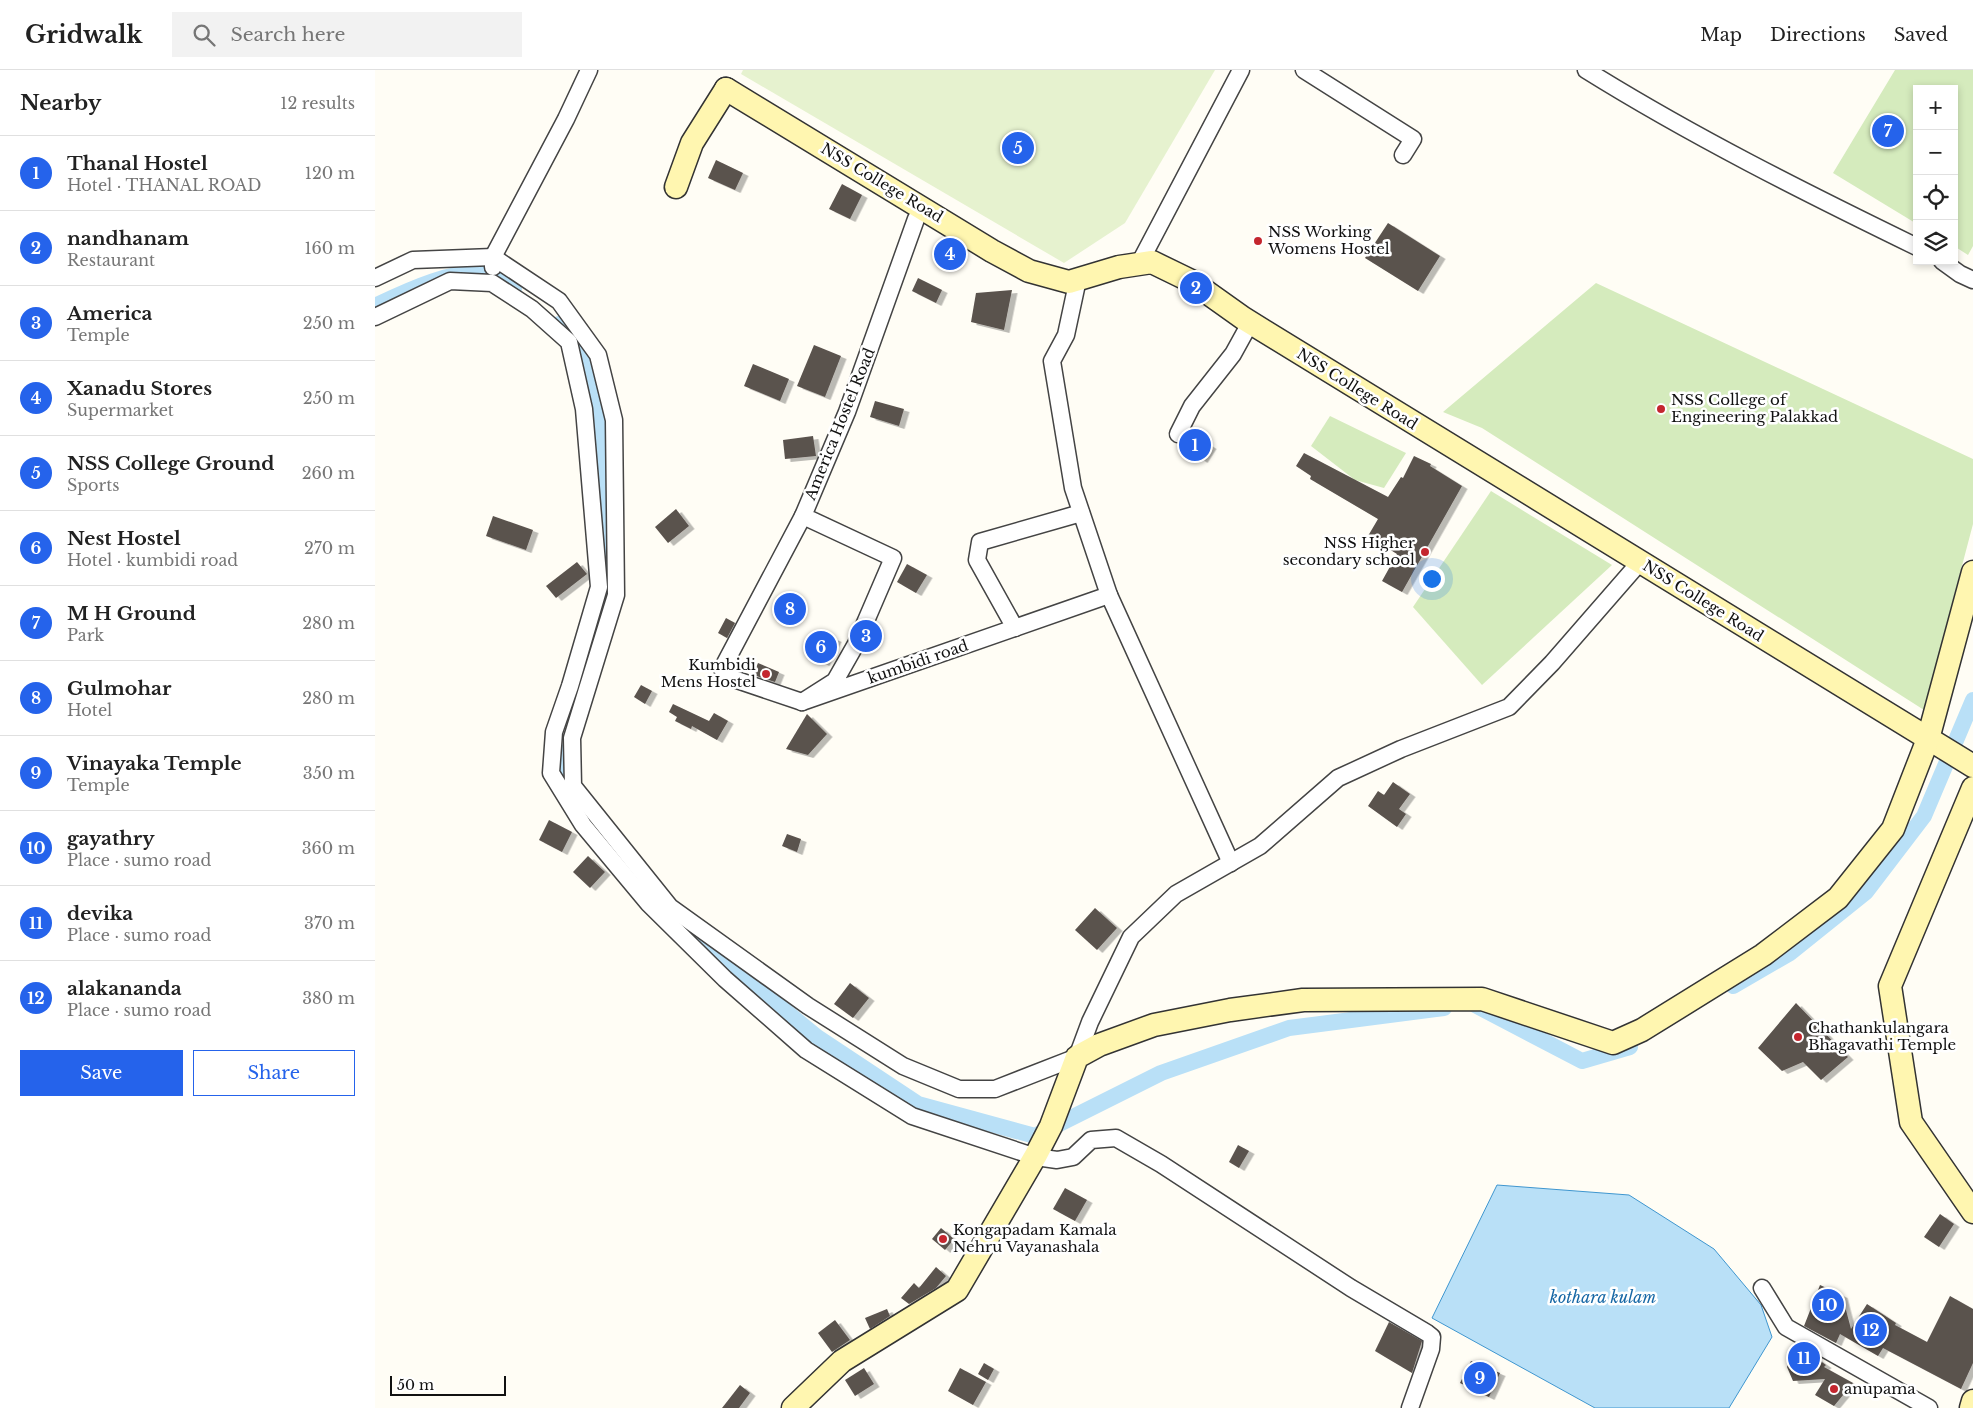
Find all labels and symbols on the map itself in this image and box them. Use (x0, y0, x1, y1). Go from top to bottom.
pin: 7 (1872, 112, 1904, 150)
pin: 5 (1002, 129, 1034, 167)
street label: NSS College Road (818, 139, 947, 227)
place label: NSS Working Womens Hostel (1267, 222, 1390, 258)
pin: 4 (934, 235, 966, 273)
marker: NSS Working Womens Hostel (1252, 235, 1264, 247)
pin: 2 (1180, 269, 1212, 307)
street label: NSS College Road (1293, 344, 1421, 433)
street label: America Hostel Road (800, 345, 879, 504)
place label: NSS College of Engineering Palakkad (1671, 390, 1838, 426)
marker: NSS College of Engineering Palakkad (1655, 403, 1667, 415)
pin: 1 (1179, 426, 1211, 464)
place label: NSS Higher secondary school (1283, 533, 1416, 569)
marker: NSS Higher secondary school (1419, 546, 1431, 558)
street label: NSS College Road (1639, 556, 1767, 645)
your location (1419, 566, 1445, 592)
pin: 8 (774, 590, 806, 628)
pin: 3 (850, 617, 882, 655)
pin: 6 (805, 628, 837, 666)
street label: kumbidi road (865, 635, 971, 688)
place label: Kumbidi Mens Hostel (661, 655, 756, 691)
marker: Kumbidi Mens Hostel (760, 668, 772, 680)
place label: Chathankulangara Bhagavathi Temple (1808, 1018, 1956, 1054)
marker: Chathankulangara Bhagavathi Temple (1792, 1031, 1804, 1043)
place label: Kongapadam Kamala Nehru Vayanashala (953, 1220, 1117, 1256)
marker: Kongapadam Kamala Nehru Vayanashala (937, 1233, 949, 1245)
pin: 10 (1812, 1286, 1844, 1324)
water label: kothara kulam (1549, 1287, 1656, 1307)
pin: 12 (1855, 1311, 1887, 1349)
pin: 11 (1788, 1339, 1820, 1377)
pin: 9 (1464, 1359, 1496, 1397)
scale bar (390, 1373, 506, 1396)
place label: anupama (1844, 1379, 1916, 1398)
marker: anupama (1828, 1383, 1840, 1395)

